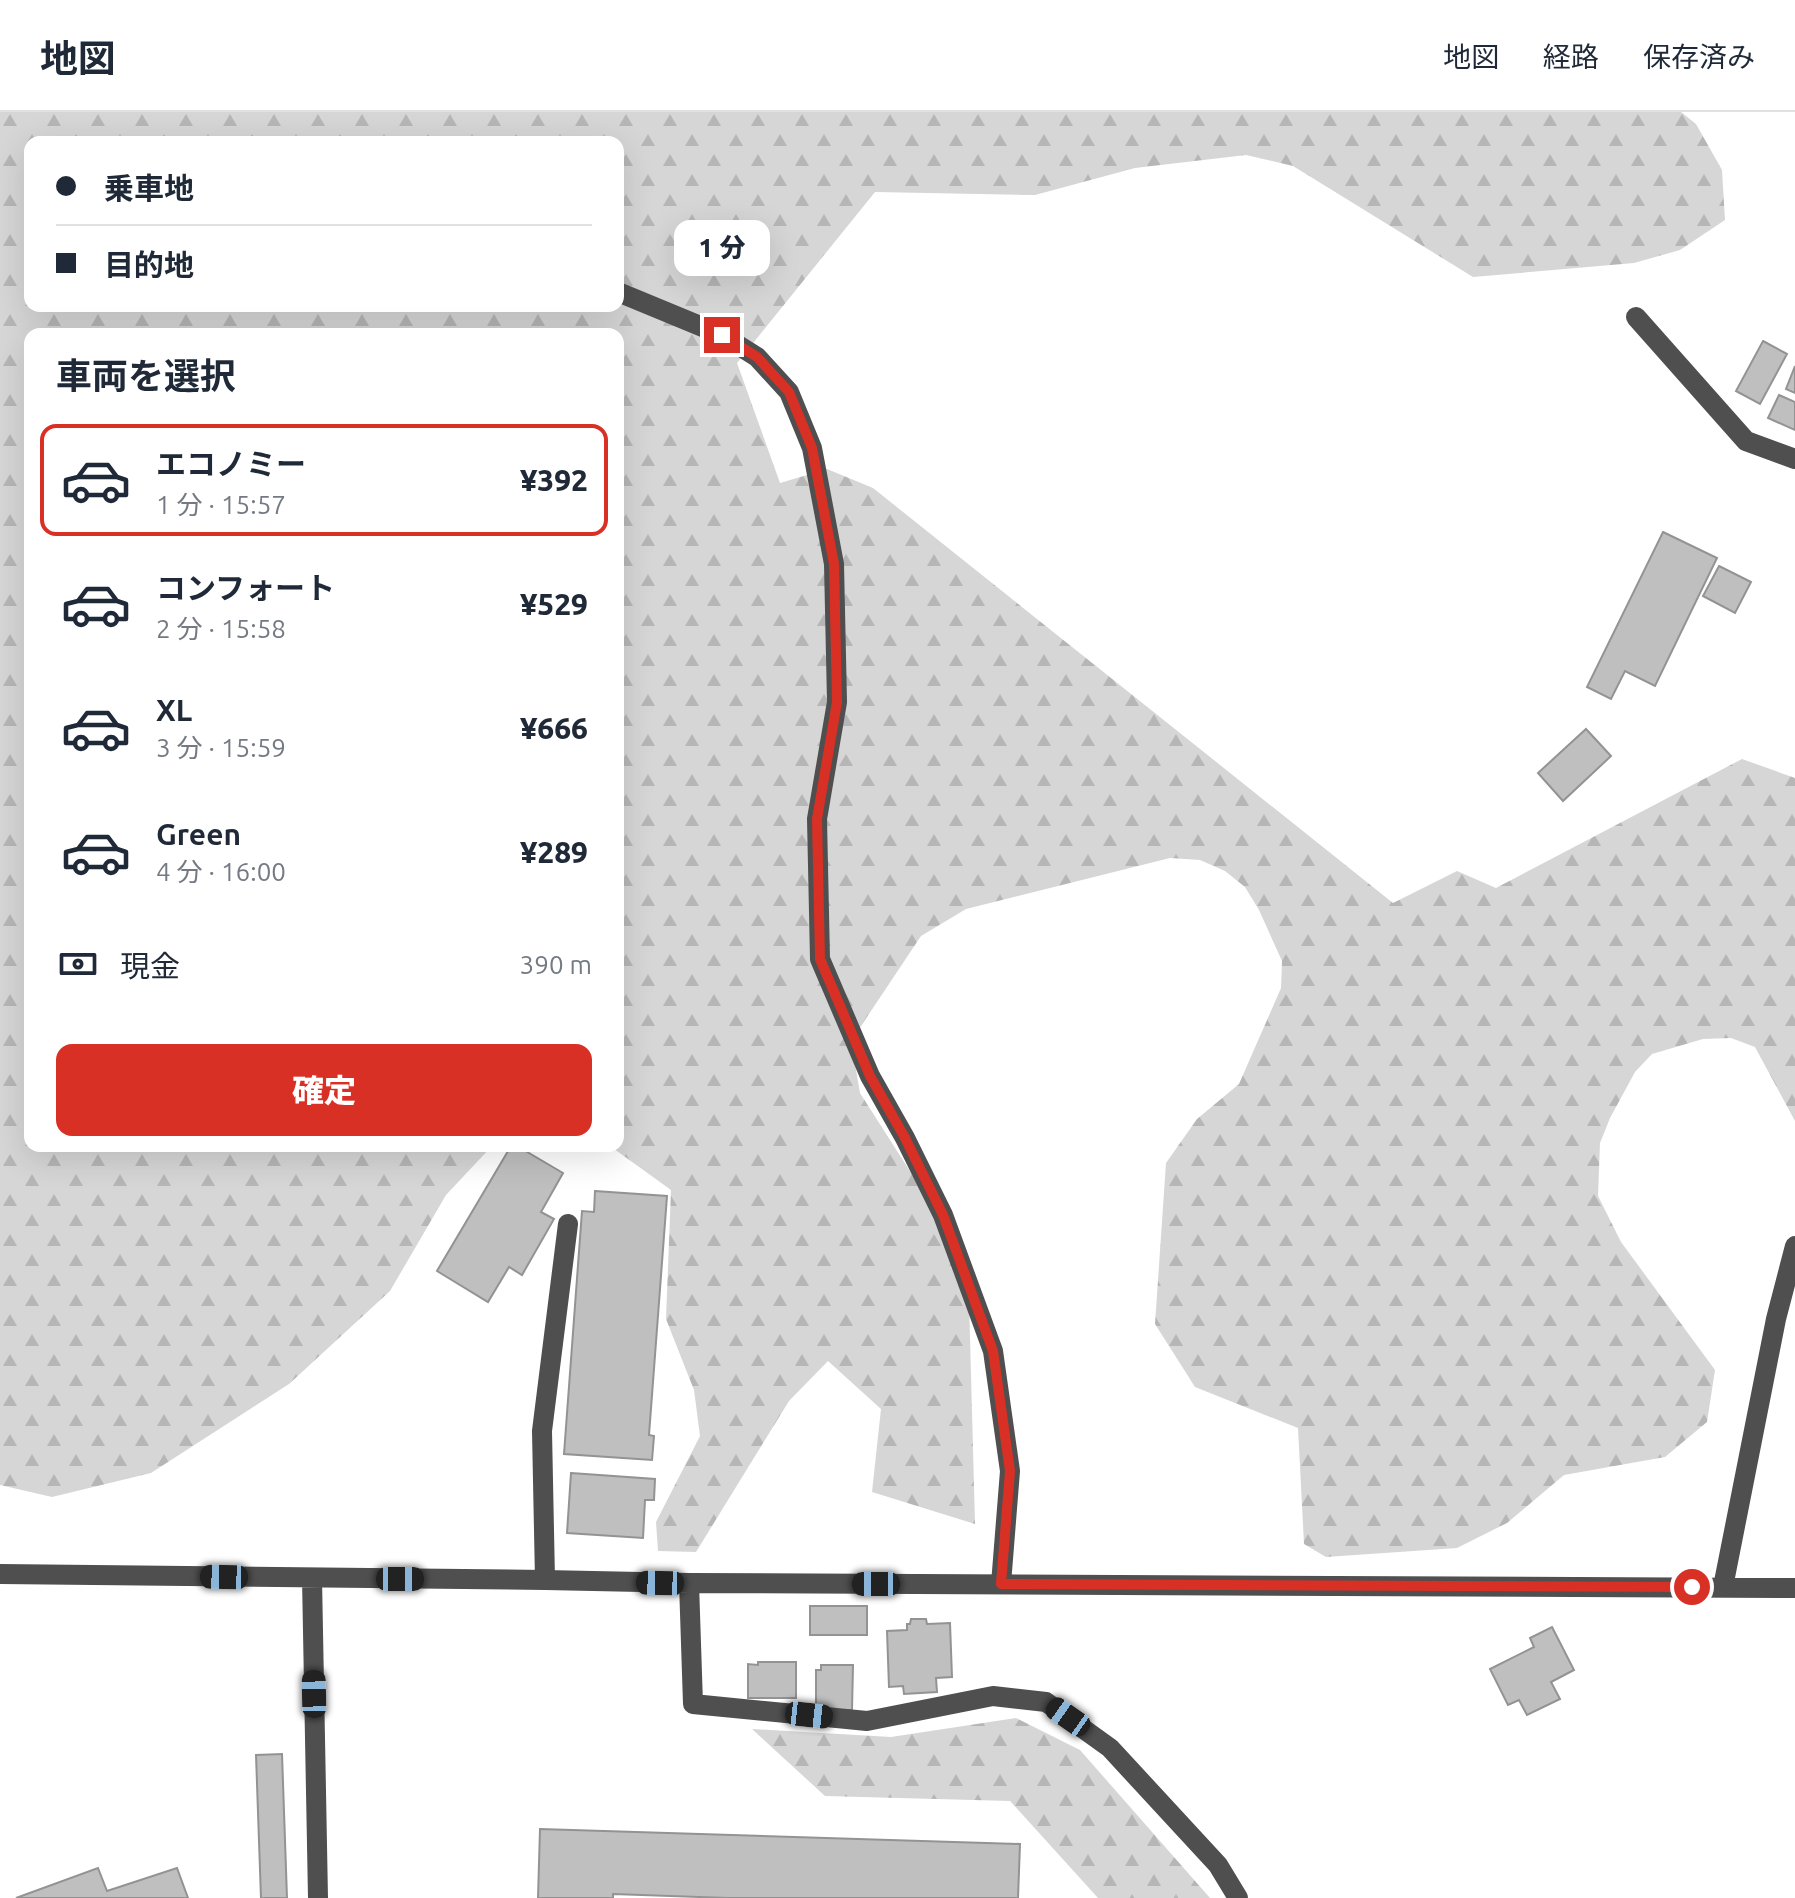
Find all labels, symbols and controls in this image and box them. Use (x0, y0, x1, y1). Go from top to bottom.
text: 地図 (40, 37, 116, 79)
text: 地図 (1443, 41, 1499, 72)
text: 経路 (1543, 41, 1599, 72)
text: 保存済み (1643, 41, 1755, 72)
text: 乗車地 (104, 171, 194, 205)
callout: 1 分 (674, 219, 770, 275)
text: 1 分 (699, 233, 745, 262)
text: 目的地 (104, 248, 194, 282)
route end (704, 317, 740, 353)
text: 車両を選択 (56, 355, 236, 396)
icon: car (60, 444, 132, 516)
text: エコノミー (156, 447, 306, 481)
text: ¥392 (520, 463, 588, 497)
text: 1 分 · 15:57 (156, 490, 286, 519)
icon: car (60, 568, 132, 640)
text: コンフォート (156, 571, 335, 605)
text: ¥529 (520, 587, 588, 621)
text: 2 分 · 15:58 (156, 614, 286, 643)
icon: car (60, 692, 132, 764)
text: XL (156, 693, 192, 727)
text: ¥666 (520, 711, 588, 745)
text: 3 分 · 15:59 (156, 733, 286, 762)
icon: car (60, 816, 132, 888)
text: Green (156, 817, 241, 851)
text: ¥289 (520, 835, 588, 869)
text: 4 分 · 16:00 (156, 857, 286, 886)
icon: cash (56, 942, 100, 986)
text: 現金 (120, 949, 180, 983)
text: 390 m (520, 950, 592, 979)
button: 確定 (56, 1044, 592, 1136)
car (200, 1565, 248, 1589)
car (376, 1567, 424, 1591)
route start (1674, 1569, 1710, 1605)
car (636, 1571, 684, 1595)
car (852, 1572, 900, 1596)
car (302, 1670, 326, 1718)
car (1041, 1693, 1095, 1741)
car (784, 1701, 834, 1729)

